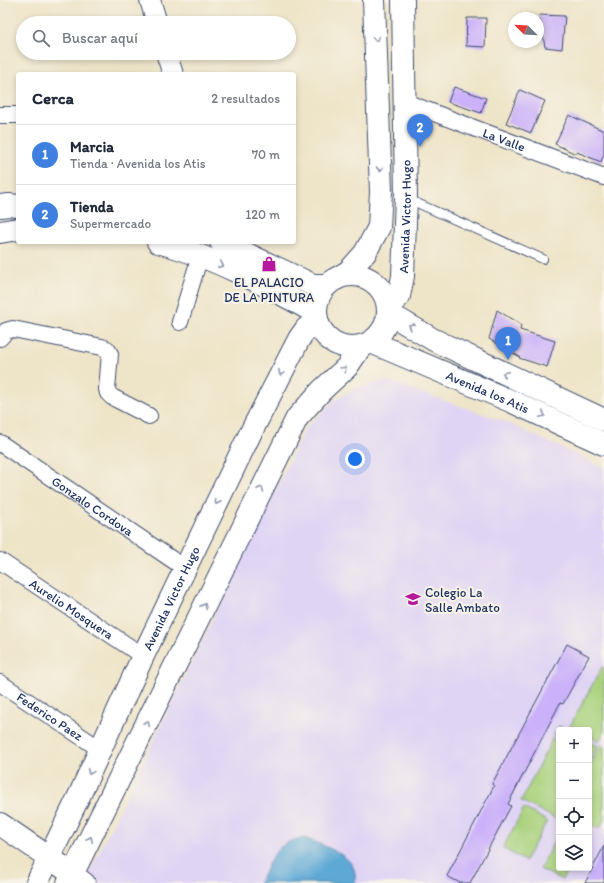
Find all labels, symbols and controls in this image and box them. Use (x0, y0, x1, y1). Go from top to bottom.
north arrow (508, 12, 544, 48)
search box (16, 16, 296, 60)
icon: search (30, 27, 52, 49)
text: Buscar aquí (62, 29, 138, 47)
one-way arrow (371, 36, 380, 42)
text: Cerca (32, 88, 74, 108)
text: 2 resultados (211, 91, 280, 106)
pin: 2 (407, 114, 433, 147)
street label: La Valle (481, 125, 527, 154)
text: Marcia (70, 138, 114, 156)
text: 1 (42, 147, 48, 162)
text: 70 m (252, 147, 280, 162)
text: Tienda · Avenida los Atis (70, 156, 206, 171)
street label: Avenida Victor Hugo (396, 159, 414, 274)
one-way arrow (376, 166, 385, 172)
text: Tienda (70, 198, 114, 216)
text: 2 (42, 207, 48, 222)
text: 120 m (245, 207, 280, 222)
text: Supermercado (70, 216, 151, 231)
shop icon: EL PALACIO DE LA PINTURA (260, 255, 278, 273)
one-way arrow (217, 261, 224, 269)
place label: EL PALACIO DE LA PINTURA (224, 275, 315, 305)
one-way arrow (408, 324, 415, 331)
pin: 1 (495, 327, 521, 360)
one-way arrow (339, 366, 346, 374)
street label: Avenida los Atis (444, 367, 532, 416)
one-way arrow (278, 369, 286, 377)
one-way arrow (502, 371, 509, 379)
one-way arrow (539, 410, 546, 418)
your location (345, 449, 365, 469)
street label: Gonzalo Cordova (49, 473, 137, 539)
one-way arrow (256, 486, 264, 493)
one-way arrow (214, 498, 222, 506)
street label: Avenida Victor Hugo (140, 543, 203, 652)
street label: Aurelio Mosquera (27, 575, 117, 642)
place label: Colegio La Salle Ambato (425, 585, 500, 615)
school or university icon: Colegio La Salle Ambato (404, 590, 422, 608)
one-way arrow (199, 603, 207, 610)
street label: Federico Paez (14, 689, 86, 743)
one-way arrow (142, 719, 150, 727)
map controls (556, 727, 592, 871)
button: + (556, 727, 592, 763)
button: − (556, 763, 592, 799)
one-way arrow (87, 767, 95, 775)
button: locate (556, 799, 592, 835)
button: layers (556, 835, 592, 871)
one-way arrow (85, 836, 93, 844)

